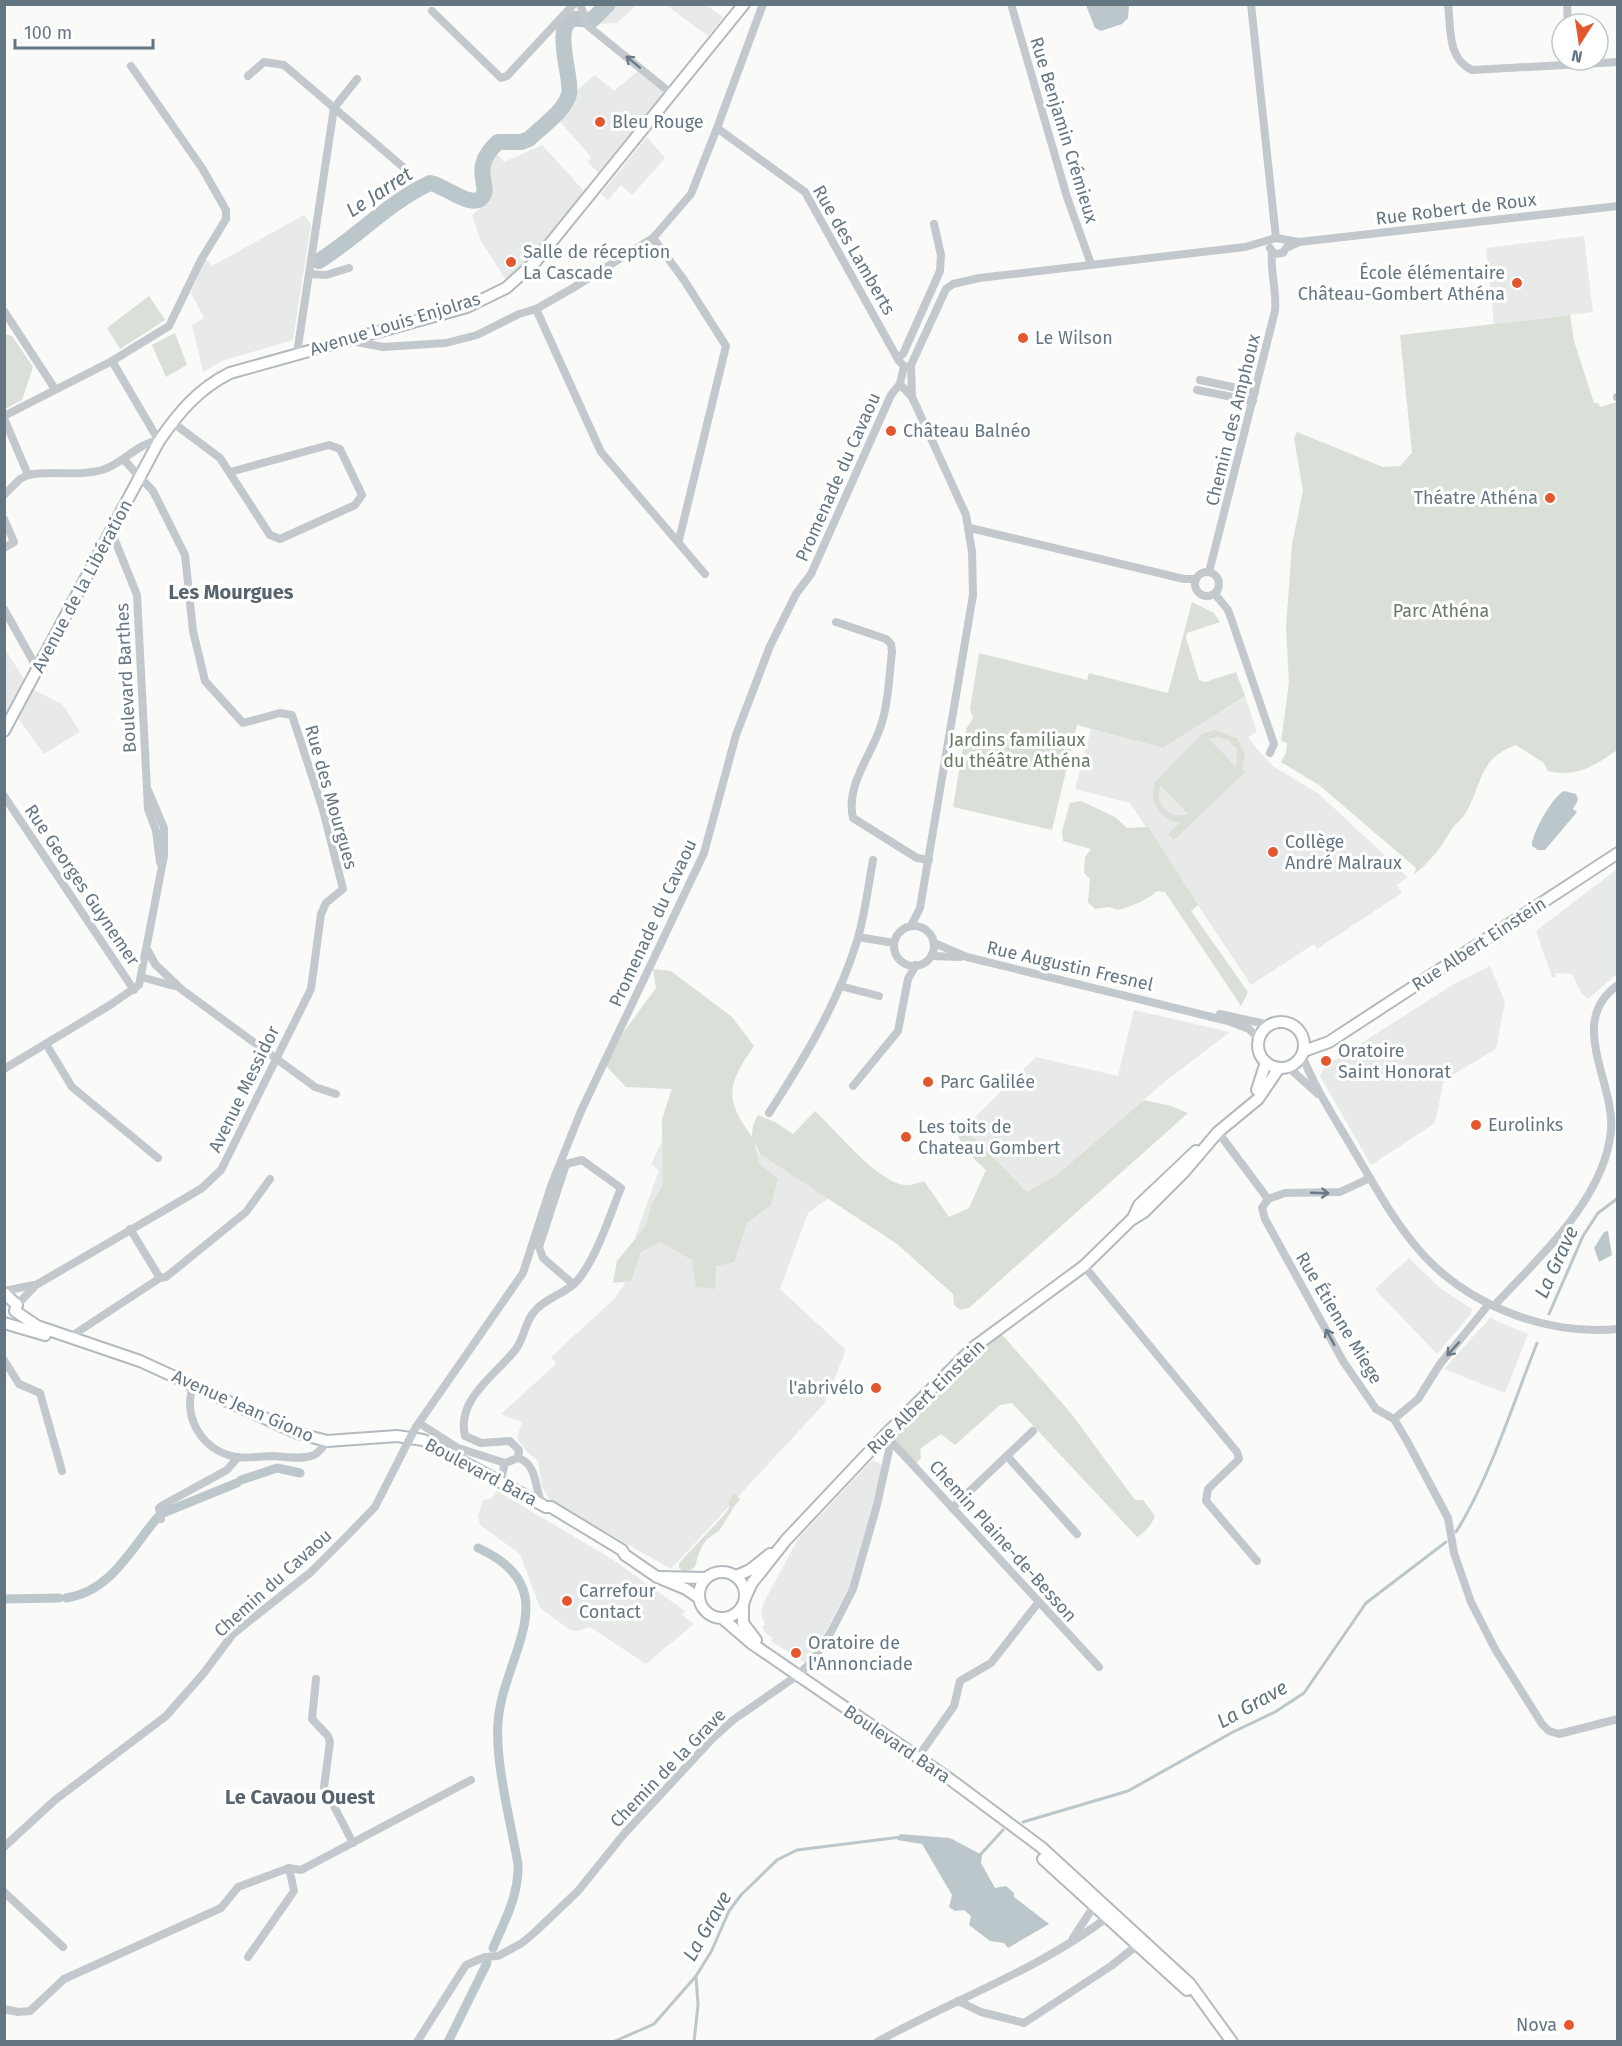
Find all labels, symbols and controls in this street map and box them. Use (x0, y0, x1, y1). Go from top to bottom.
scale bar (15, 12, 153, 50)
north arrow (1550, 12, 1610, 72)
text: 100 m (24, 22, 72, 44)
street label: Rue Benjamin Crémieux (1025, 34, 1103, 226)
text: N (1570, 46, 1584, 67)
one-way arrow (625, 56, 641, 69)
place label: Bleu Rouge (612, 111, 704, 133)
marker: Bleu Rouge (593, 115, 607, 129)
water label: Le Jarret (341, 161, 417, 222)
street label: Rue des Lamberts (808, 181, 900, 319)
street label: Rue Robert de Roux (1375, 188, 1538, 230)
place label: Salle de réception La Cascade (523, 241, 670, 284)
marker: Salle de réception La Cascade (504, 255, 518, 269)
place label: École élémentaire Château-Gombert Athéna (1298, 261, 1505, 305)
marker: École élémentaire Château-Gombert Athéna (1510, 276, 1524, 290)
street label: Avenue Louis Enjolras (307, 288, 483, 360)
place label: Le Wilson (1035, 327, 1113, 349)
marker: Le Wilson (1016, 331, 1030, 345)
street label: Chemin des Amphoux (1201, 331, 1265, 508)
street label: Promenade du Cavaou (791, 389, 885, 565)
place label: Château Balnéo (903, 420, 1031, 442)
marker: Château Balnéo (884, 424, 898, 438)
place label: Théatre Athéna (1414, 487, 1538, 509)
marker: Théatre Athéna (1543, 491, 1557, 505)
street label: Avenue de la Libération (27, 496, 137, 676)
district label: Les Mourgues (169, 580, 294, 604)
park label: Parc Athéna (1393, 600, 1489, 622)
street label: Boulevard Barthes (111, 602, 141, 754)
street label: Rue des Mourgues (300, 722, 362, 872)
park label: Jardins familiaux du théâtre Athéna (943, 729, 1091, 772)
street label: Rue Georges Guynemer (20, 800, 144, 970)
place label: Collège André Malraux (1285, 831, 1402, 874)
street label: Promenade du Cavaou (604, 836, 702, 1010)
marker: Collège André Malraux (1266, 845, 1280, 859)
street label: Rue Albert Einstein (1408, 892, 1550, 996)
street label: Rue Augustin Fresnel (985, 936, 1155, 996)
street label: Avenue Messidor (204, 1022, 284, 1156)
place label: Oratoire Saint Honorat (1338, 1040, 1451, 1083)
marker: Oratoire Saint Honorat (1319, 1054, 1333, 1068)
place label: Parc Galilée (940, 1071, 1035, 1093)
marker: Parc Galilée (921, 1075, 935, 1089)
place label: Eurolinks (1488, 1114, 1563, 1136)
place label: Les toits de Chateau Gombert (918, 1116, 1061, 1159)
marker: Eurolinks (1469, 1118, 1483, 1132)
marker: Les toits de Chateau Gombert (899, 1130, 913, 1144)
one-way arrow (1309, 1187, 1329, 1199)
water label: La Grave (1529, 1222, 1583, 1302)
street label: Rue Étienne Miege (1291, 1247, 1388, 1388)
one-way arrow (1323, 1329, 1335, 1346)
street label: Rue Albert Einstein (862, 1335, 990, 1459)
one-way arrow (1446, 1341, 1460, 1356)
street label: Avenue Jean Giono (169, 1365, 317, 1447)
place label: l'abrivélo (789, 1377, 864, 1399)
marker: l'abrivélo (869, 1381, 883, 1395)
street label: Boulevard Bara (421, 1433, 541, 1511)
street label: Chemin Plaine-de-Besson (924, 1455, 1082, 1627)
street label: Chemin du Cavaou (210, 1524, 336, 1642)
place label: Carrefour Contact (579, 1580, 656, 1623)
marker: Carrefour Contact (560, 1594, 574, 1608)
place label: Oratoire de l'Annonciade (808, 1632, 913, 1675)
marker: Oratoire de l'Annonciade (789, 1646, 803, 1660)
water label: La Grave (1213, 1675, 1291, 1733)
street label: Boulevard Bara (839, 1700, 955, 1788)
street label: Chemin de la Grave (606, 1704, 730, 1832)
district label: Le Cavaou Ouest (225, 1785, 375, 1809)
water label: La Grave (677, 1887, 737, 1965)
place label: Nova (1516, 2014, 1557, 2036)
marker: Nova (1562, 2018, 1576, 2032)

